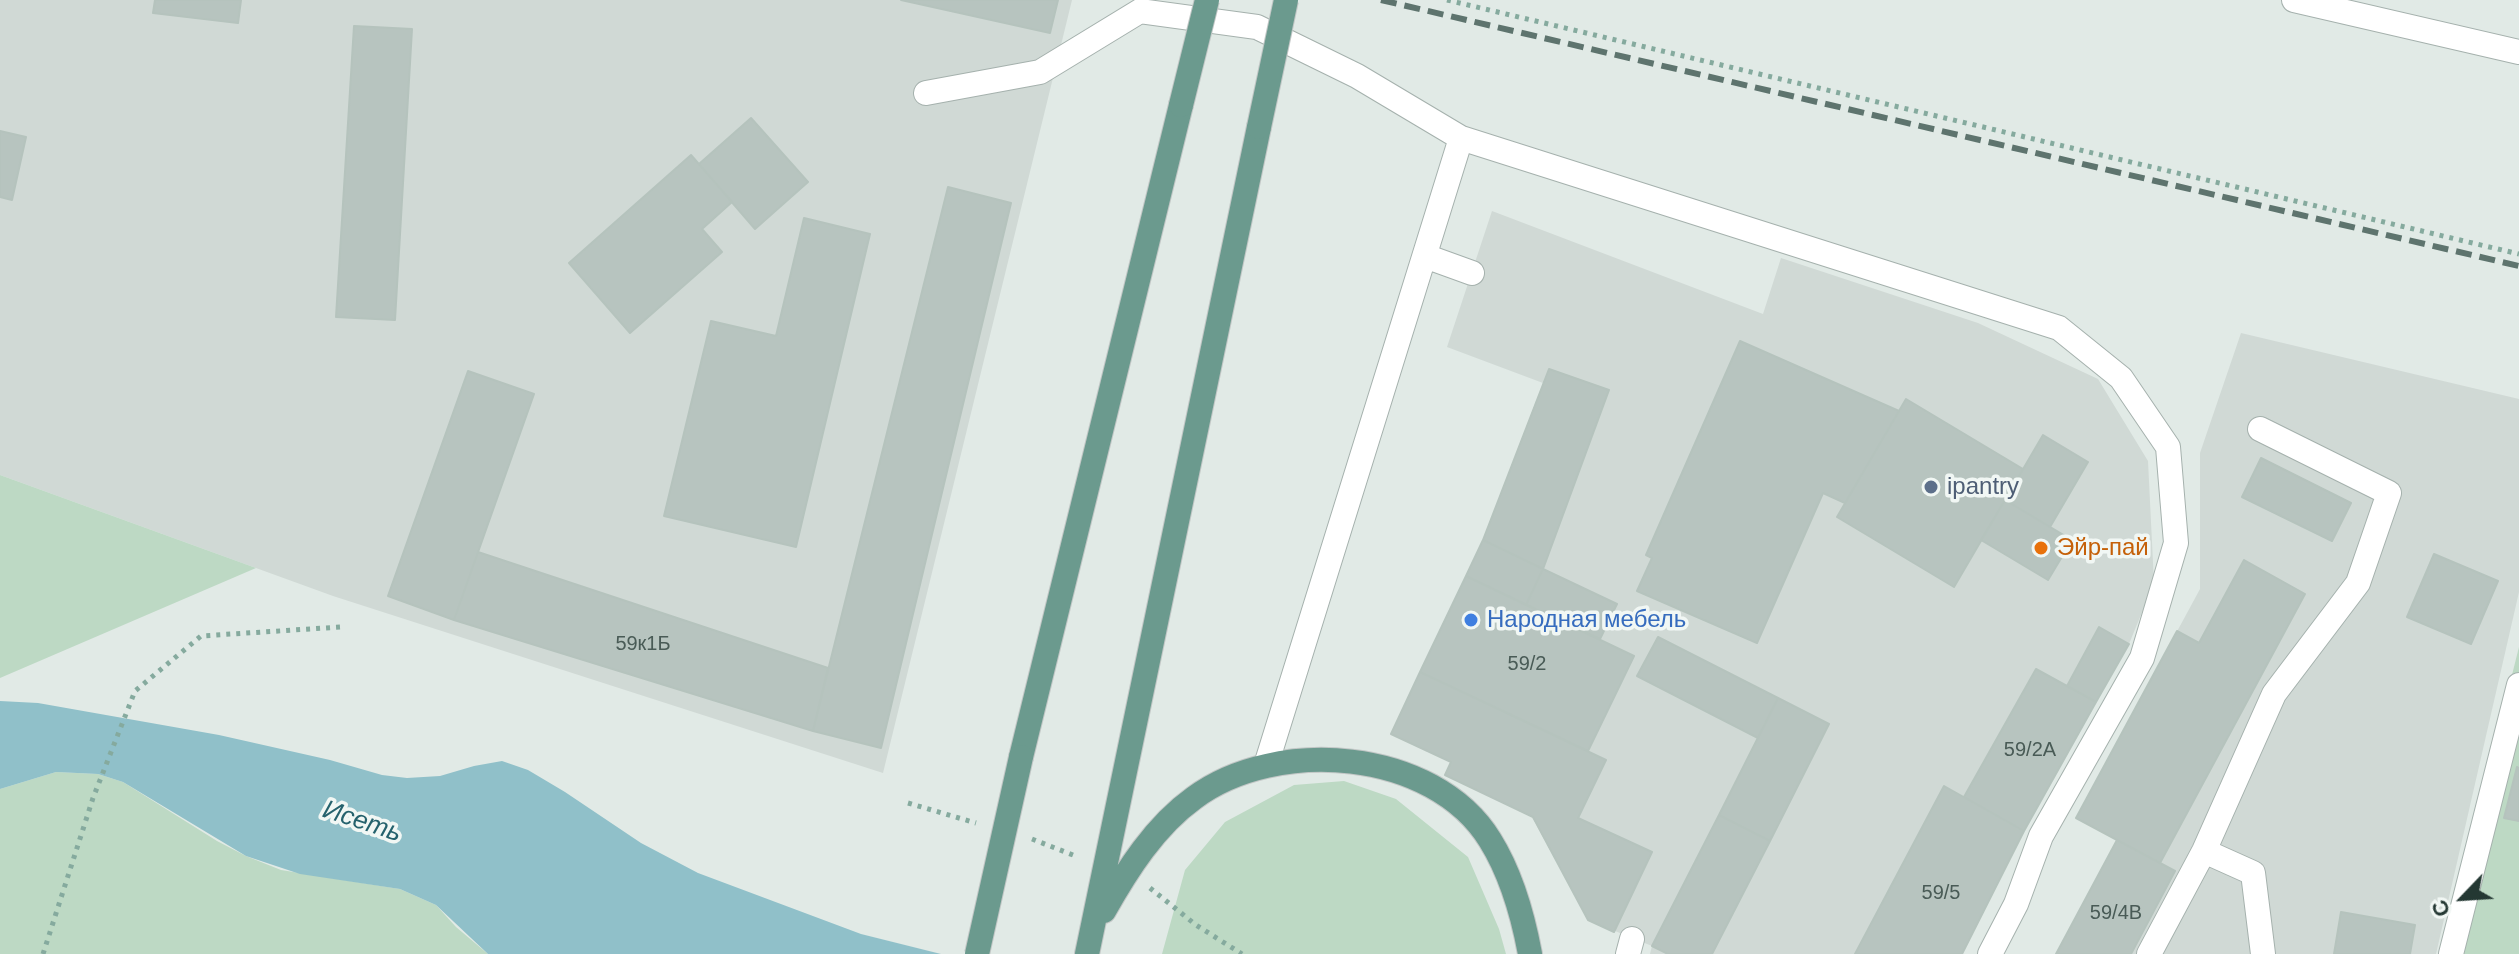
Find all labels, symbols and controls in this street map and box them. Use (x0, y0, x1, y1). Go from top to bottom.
place label: ipantry (1947, 473, 2019, 501)
marker: ipantry (1922, 478, 1940, 496)
place label: Эйр-пай (2057, 534, 2149, 562)
marker: Эйр-пай (2032, 539, 2050, 557)
place label: Народная мебель (1487, 606, 1686, 634)
marker: Народная мебель (1462, 611, 1480, 629)
house number: 59к1Б (615, 632, 671, 656)
house number: 59/2 (1508, 652, 1546, 676)
house number: 59/2А (2004, 738, 2056, 762)
water label: Исеть (319, 795, 405, 849)
north arrow (2423, 858, 2503, 938)
house number: 59/5 (1922, 881, 1960, 905)
text: С (2426, 896, 2455, 921)
house number: 59/4В (2090, 901, 2142, 925)

